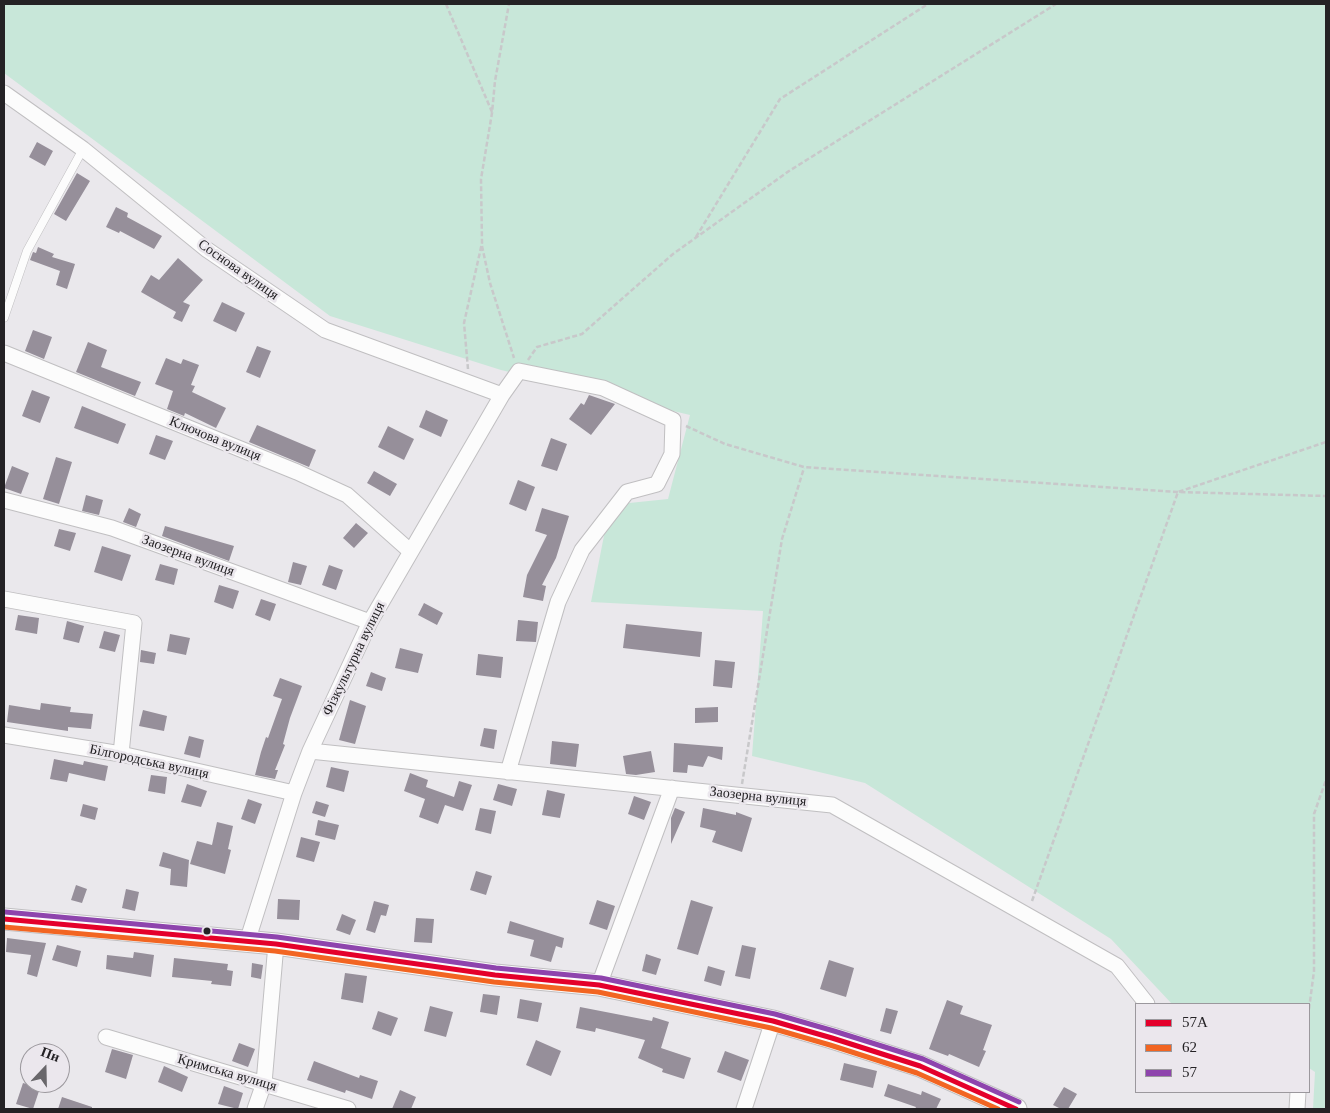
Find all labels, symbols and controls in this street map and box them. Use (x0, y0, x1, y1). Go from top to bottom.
street label: Соснова вулиця (194, 236, 282, 304)
street label: Ключова вулиця (167, 413, 263, 465)
street label: Заозерна вулиця (140, 532, 236, 580)
street label: Фізкультурна вулиця (319, 599, 389, 719)
street label: Білгородська вулиця (88, 741, 210, 783)
street label: Заозерна вулиця (709, 784, 807, 810)
unlabelled marker (202, 926, 212, 936)
legend (1135, 1003, 1310, 1093)
text: 57А (1182, 1014, 1208, 1030)
text: 62 (1182, 1039, 1197, 1055)
north arrow (20, 1043, 70, 1093)
text: Пн (39, 1044, 62, 1065)
street label: Кримська вулиця (175, 1051, 279, 1095)
text: 57 (1182, 1064, 1197, 1080)

